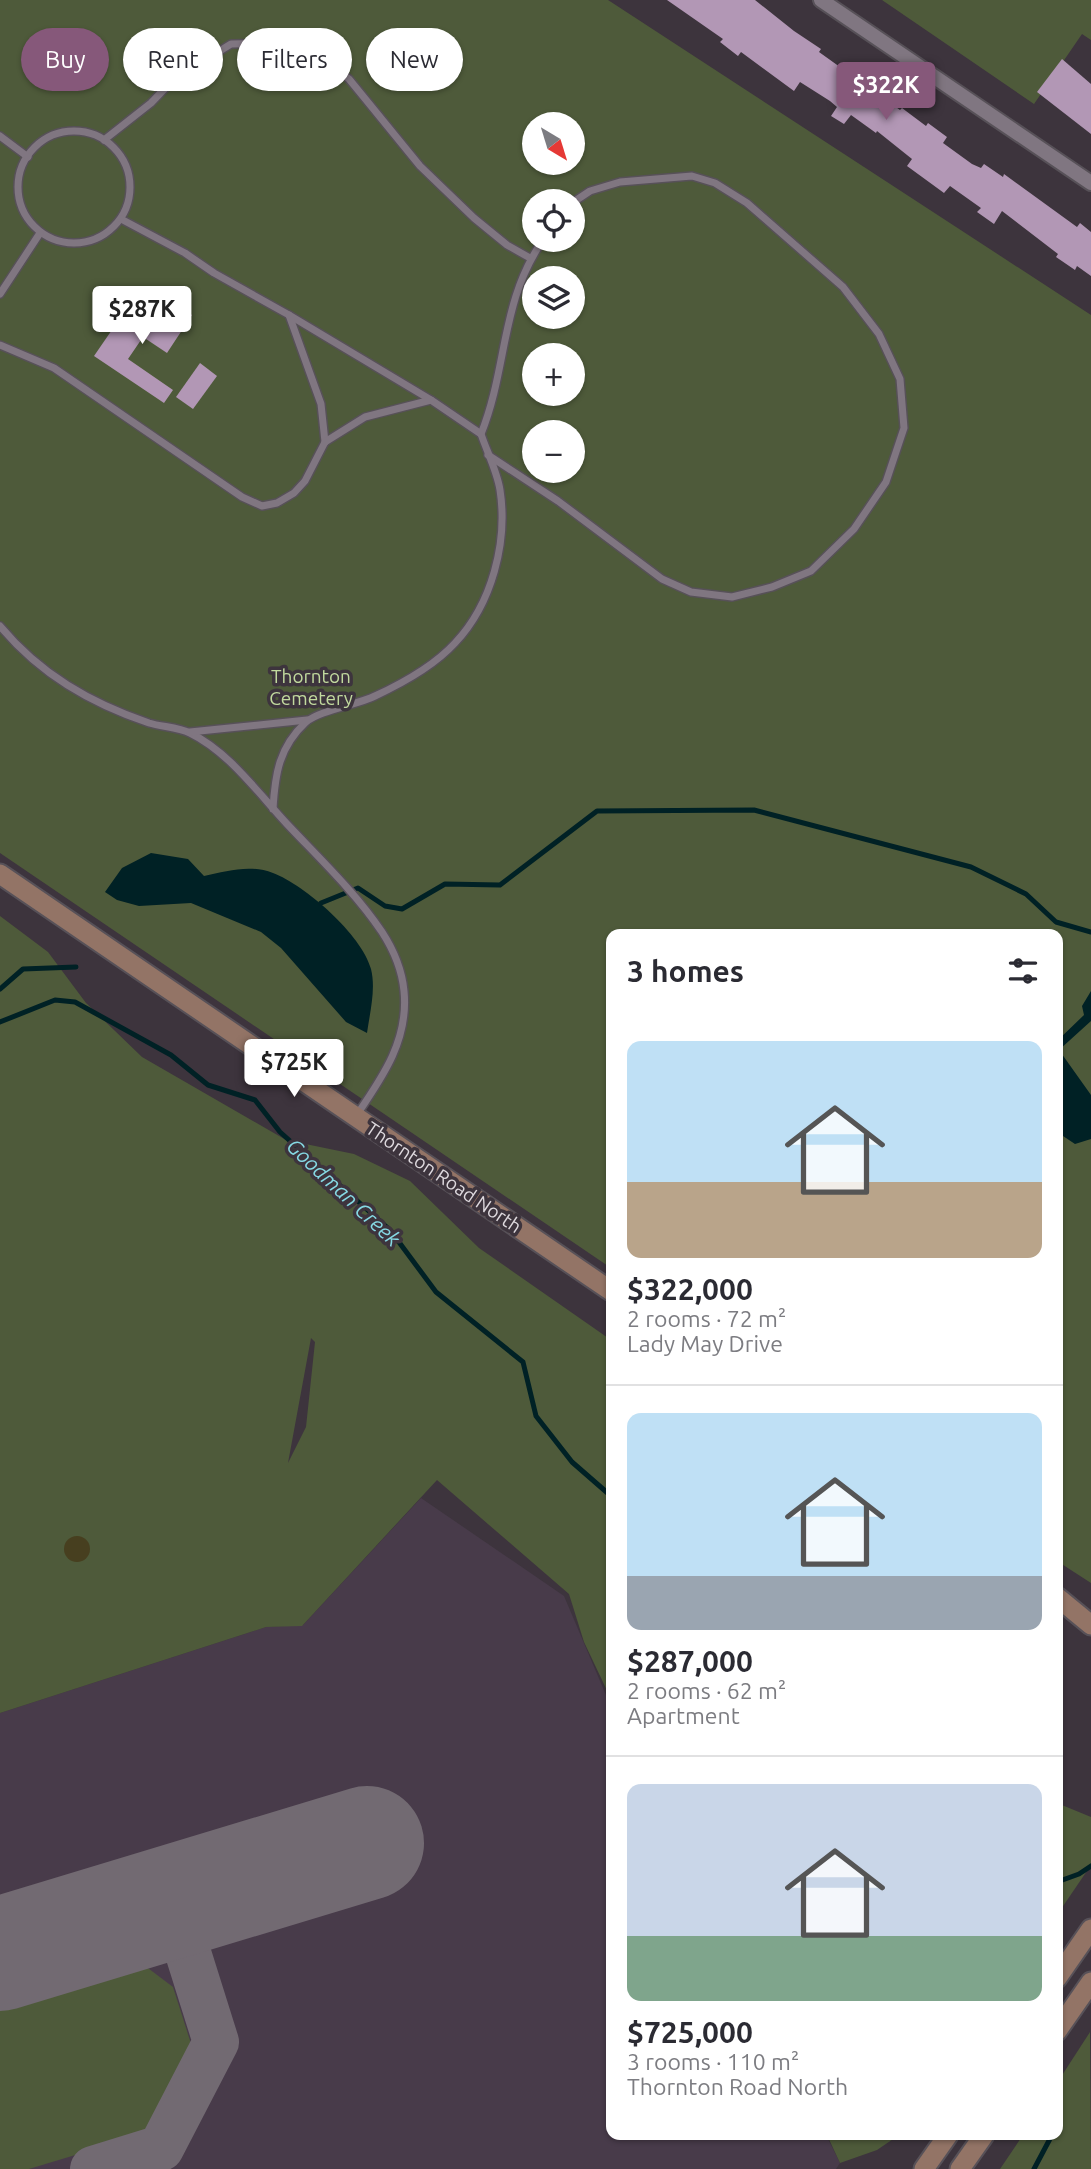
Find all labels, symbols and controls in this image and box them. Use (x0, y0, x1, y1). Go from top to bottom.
chip: Buy (21, 28, 109, 91)
chip: Rent (123, 28, 223, 91)
chip: Filters (237, 28, 352, 91)
chip: New (366, 28, 463, 91)
pin: $322K (837, 62, 935, 122)
text: $322K (852, 72, 920, 97)
north arrow (522, 112, 584, 175)
map controls (522, 112, 585, 483)
button: locate (522, 189, 585, 252)
button: layers (522, 266, 585, 329)
pin: $287K (93, 286, 191, 346)
text: $287K (108, 296, 176, 321)
button: + (522, 343, 585, 406)
button: − (522, 420, 585, 483)
park label: Thornton Cemetery (269, 665, 353, 709)
icon: filters (1004, 952, 1042, 990)
text: 3 homes (627, 954, 744, 988)
pin: $725K (245, 1040, 343, 1099)
text: $725K (260, 1049, 328, 1074)
icon: home (772, 1087, 898, 1213)
street label: Thornton Road North (362, 1117, 526, 1237)
water label: Goodman Creek (282, 1133, 406, 1251)
text: $322,000 (627, 1272, 753, 1306)
text: 2 rooms · 72 m² (627, 1306, 786, 1331)
text: Lady May Drive (627, 1331, 783, 1356)
icon: home (772, 1459, 898, 1585)
text: $287,000 (627, 1644, 753, 1678)
text: 2 rooms · 62 m² (627, 1678, 786, 1703)
text: Apartment (627, 1703, 740, 1728)
icon: home (772, 1830, 898, 1956)
text: $725,000 (627, 2015, 753, 2049)
text: 3 rooms · 110 m² (627, 2049, 799, 2074)
text: Thornton Road North (627, 2074, 848, 2099)

